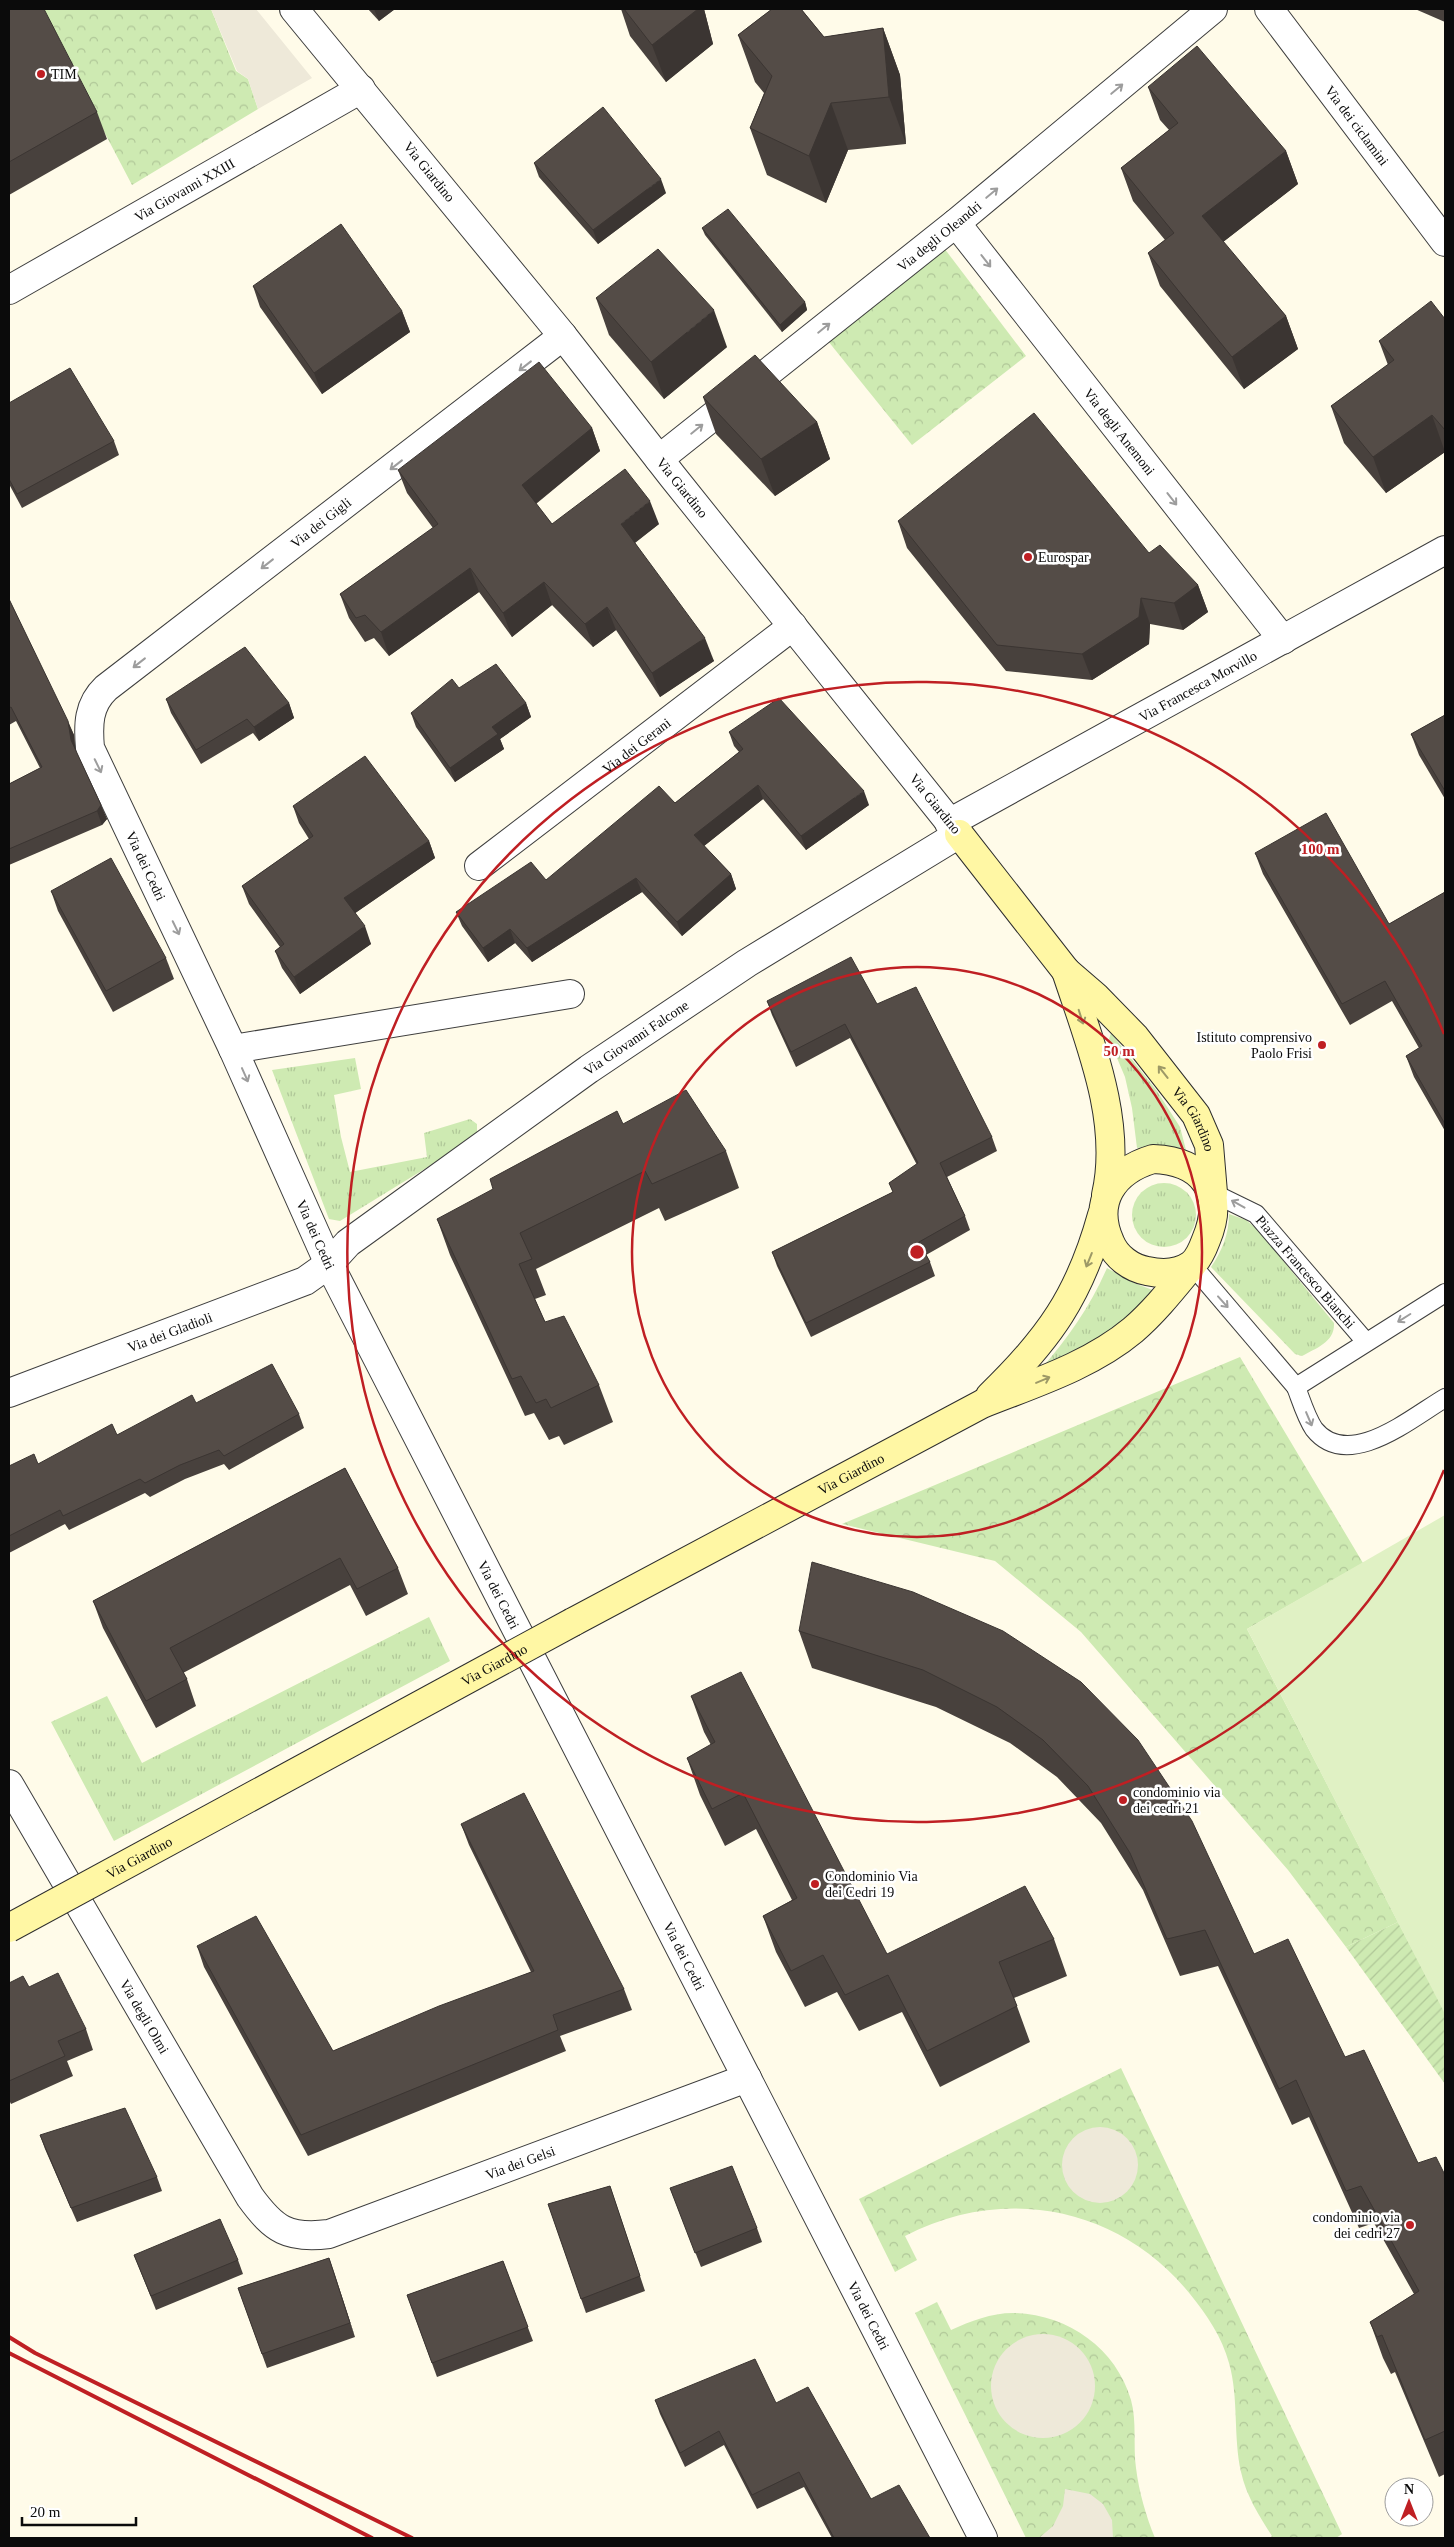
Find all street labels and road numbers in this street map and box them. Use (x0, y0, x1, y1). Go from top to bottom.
street label: Via dei ciclamini (1322, 83, 1392, 168)
street label: Via Giardino (400, 139, 458, 205)
street label: Via Giovanni XXIII (132, 155, 237, 224)
street label: Via degli Oleandri (894, 198, 984, 274)
street label: Via degli Anemoni (1081, 385, 1158, 478)
street label: Via Giardino (653, 455, 711, 521)
street label: Via dei Gigli (288, 495, 354, 551)
street label: Via Francesca Morvillo (1136, 648, 1259, 725)
street label: Via dei Gerani (599, 715, 673, 777)
street label: Via Giardino (906, 771, 964, 837)
street label: Via dei Cedri (123, 829, 169, 903)
street label: Via Giovanni Falcone (581, 997, 691, 1078)
street label: Via Giardino (1169, 1084, 1217, 1152)
street label: Via dei Cedri (294, 1197, 338, 1272)
street label: Piazza Francesco Bianchi (1253, 1212, 1358, 1331)
street label: Via dei Gladioli (125, 1309, 214, 1355)
street label: Via Giardino (815, 1450, 887, 1498)
street label: Via dei Cedri (475, 1558, 523, 1631)
street label: Via Giardino (459, 1641, 530, 1689)
street label: Via Giardino (104, 1833, 175, 1881)
street label: Via dei Cedri (660, 1919, 708, 1993)
street label: Via degli Olmi (117, 1977, 172, 2056)
street label: Via dei Gelsi (483, 2143, 557, 2182)
street label: Via dei Cedri (845, 2279, 892, 2352)

